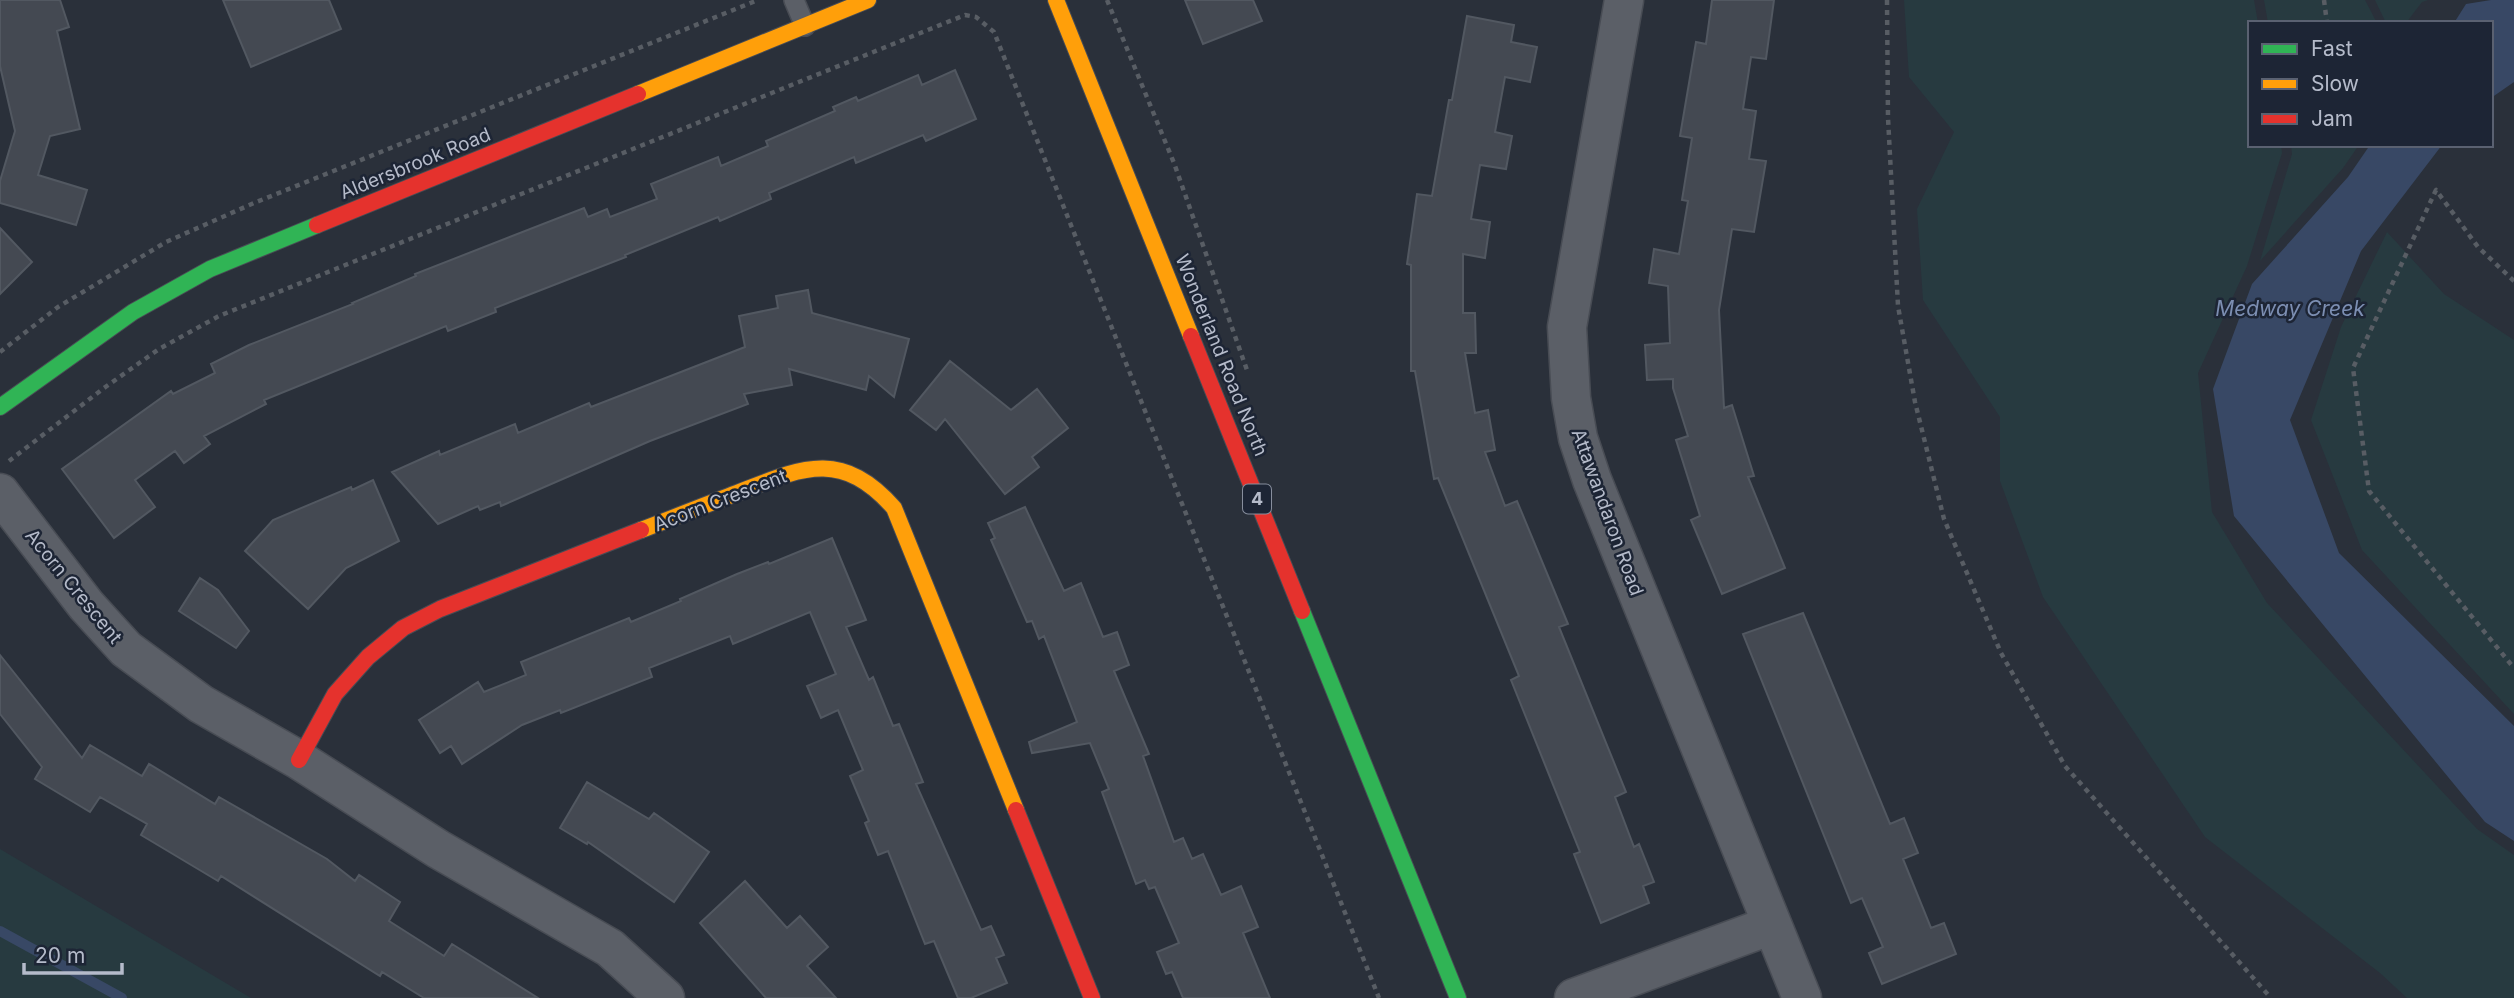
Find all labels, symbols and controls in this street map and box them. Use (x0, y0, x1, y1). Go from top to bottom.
legend (2248, 21, 2493, 147)
text: Fast (2311, 36, 2353, 61)
text: Slow (2311, 71, 2359, 96)
text: Jam (2311, 106, 2353, 131)
street label: Aldersbrook Road (336, 123, 494, 204)
street label: Wonderland Road North (1170, 251, 1273, 460)
water label: Medway Creek (2215, 296, 2365, 321)
street label: Attawandaron Road (1567, 426, 1648, 599)
street label: Acorn Crescent (650, 465, 790, 536)
road number: 4 (1243, 485, 1271, 514)
street label: Acorn Crescent (20, 524, 127, 648)
scale bar (24, 932, 122, 976)
text: 20 m (35, 943, 85, 968)

